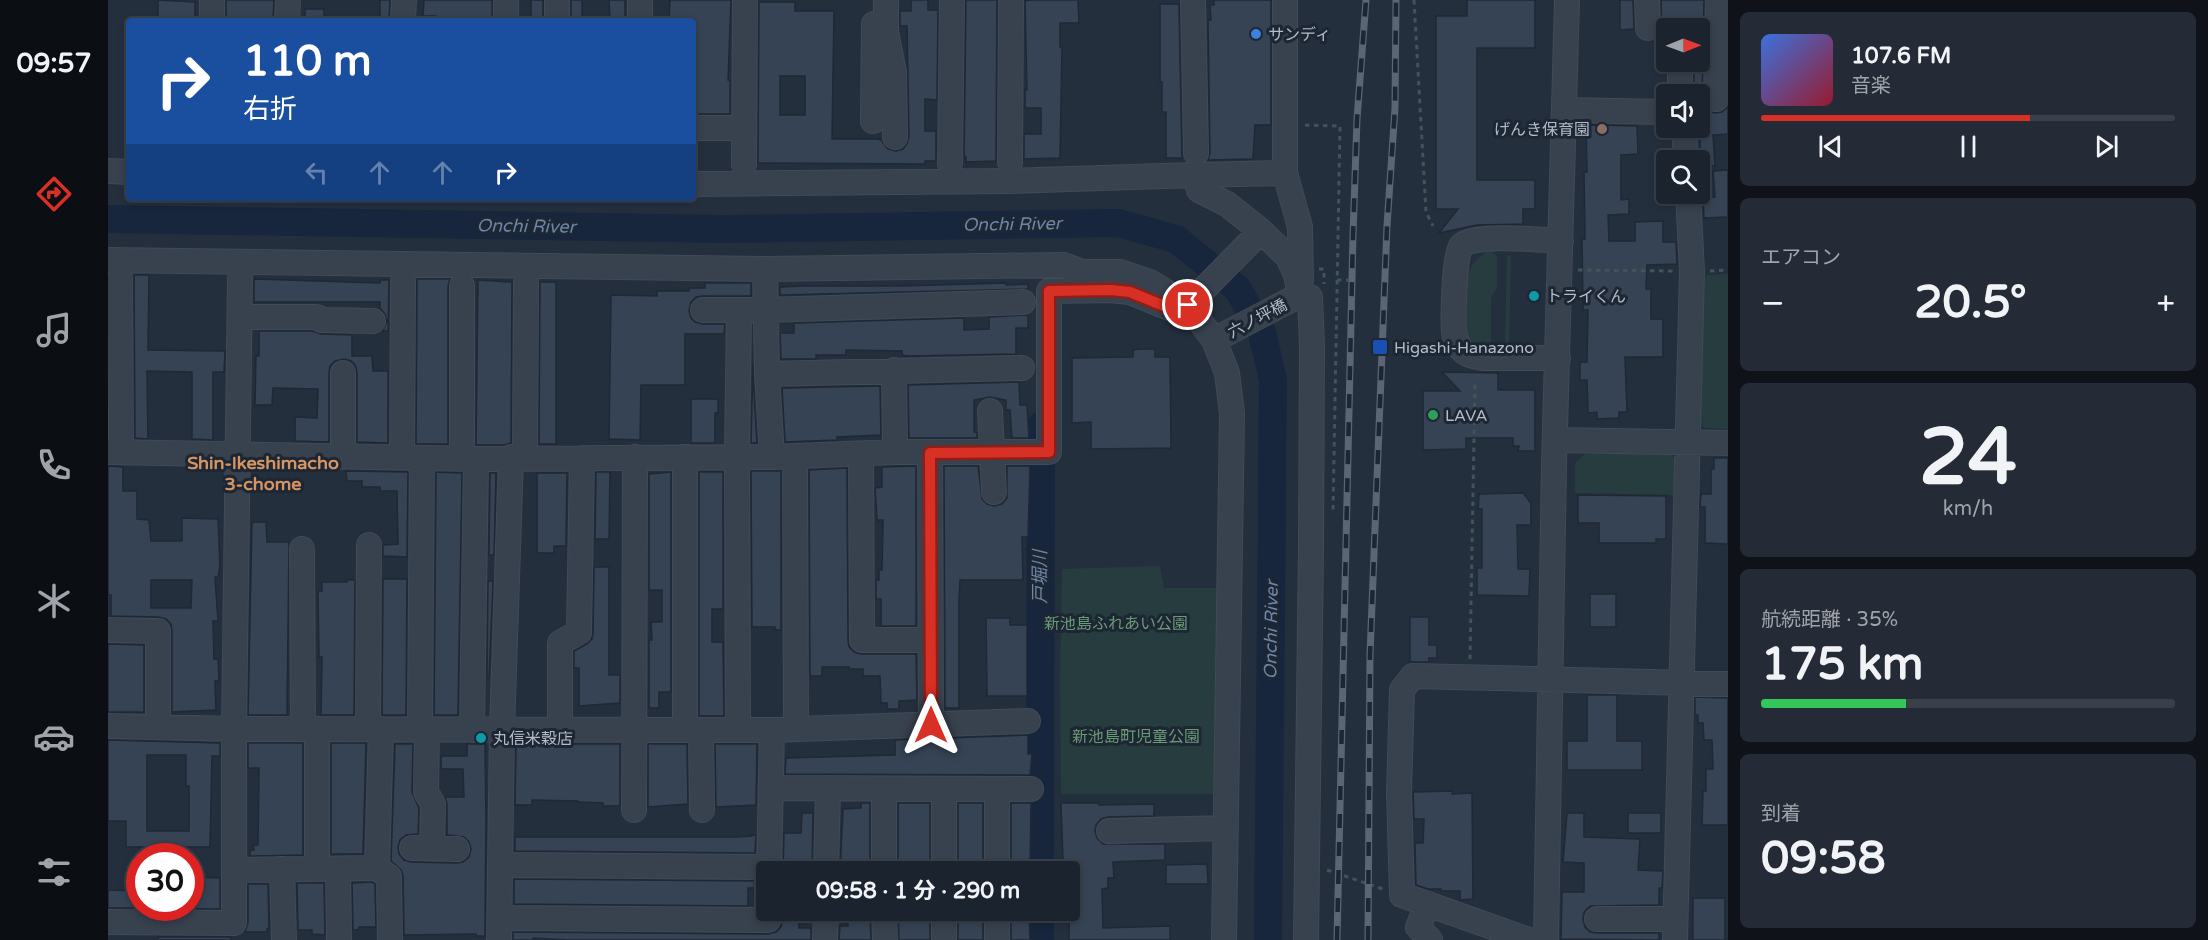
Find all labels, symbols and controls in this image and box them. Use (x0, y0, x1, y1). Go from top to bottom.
north arrow (1656, 18, 1710, 72)
map controls (1656, 18, 1710, 204)
place label: サンディ (1268, 25, 1331, 45)
marker: サンディ (1249, 27, 1263, 41)
text: 110 m (243, 36, 372, 87)
icon: right (144, 42, 222, 120)
text: 107.6 FM (1851, 43, 1951, 69)
text: 09:57 (17, 47, 91, 80)
text: 音楽 (1851, 74, 1891, 98)
button: sound (1656, 84, 1710, 138)
text: 右折 (243, 93, 297, 126)
place label: げんき保育園 (1494, 120, 1590, 140)
marker: げんき保育園 (1595, 122, 1609, 136)
icon: previous (1814, 130, 1847, 163)
icon: pause (1952, 130, 1985, 163)
icon: next (2090, 130, 2123, 163)
button: search (1656, 150, 1710, 204)
icon: left (300, 156, 333, 189)
icon: ahead (363, 156, 396, 189)
icon: ahead (426, 156, 459, 189)
icon: right (489, 156, 522, 189)
icon: directions (33, 173, 75, 215)
water label: Onchi River (962, 212, 1064, 236)
water label: Onchi River (476, 214, 578, 238)
text: エアコン (1761, 246, 1841, 270)
text: 20.5° (1914, 276, 2027, 330)
pin (1162, 279, 1213, 330)
text: − (1761, 284, 1785, 323)
text: + (2156, 284, 2175, 323)
place label: トライくん (1546, 287, 1626, 307)
icon: arrive (1171, 288, 1204, 321)
marker: トライくん (1527, 289, 1541, 303)
street label: 六ノ坪橋 (1225, 295, 1290, 343)
icon: music (33, 309, 75, 351)
marker: Higashi-Hanazono (1371, 338, 1389, 356)
place label: Higashi-Hanazono (1394, 338, 1534, 358)
place label: LAVA (1445, 406, 1488, 426)
marker: LAVA (1426, 408, 1440, 422)
text: 24 (1919, 411, 2017, 505)
icon: phone (33, 444, 75, 486)
district label: Shin-Ikeshimacho 3-chome (187, 452, 339, 495)
text: km/h (1943, 497, 1993, 521)
water label: 戸堀川 (1029, 548, 1051, 604)
water label: Onchi River (1259, 578, 1283, 680)
icon: climate (33, 580, 75, 622)
text: 航続距離 · 35% (1761, 608, 1898, 632)
park label: 新池島ふれあい公園 (1044, 614, 1188, 634)
text: 175 km (1761, 638, 1923, 692)
position arrow (899, 693, 963, 757)
icon: car (33, 716, 75, 758)
park label: 新池島町児童公園 (1072, 727, 1200, 747)
place label: 丸信米穀店 (493, 729, 573, 749)
marker: 丸信米穀店 (474, 731, 488, 745)
text: 到着 (1761, 802, 1801, 826)
text: 09:58 (1761, 832, 1886, 886)
speed limit sign: 30 (126, 843, 204, 921)
icon: filters (33, 851, 75, 893)
text: 09:58 · 1 分 · 290 m (816, 878, 1020, 904)

